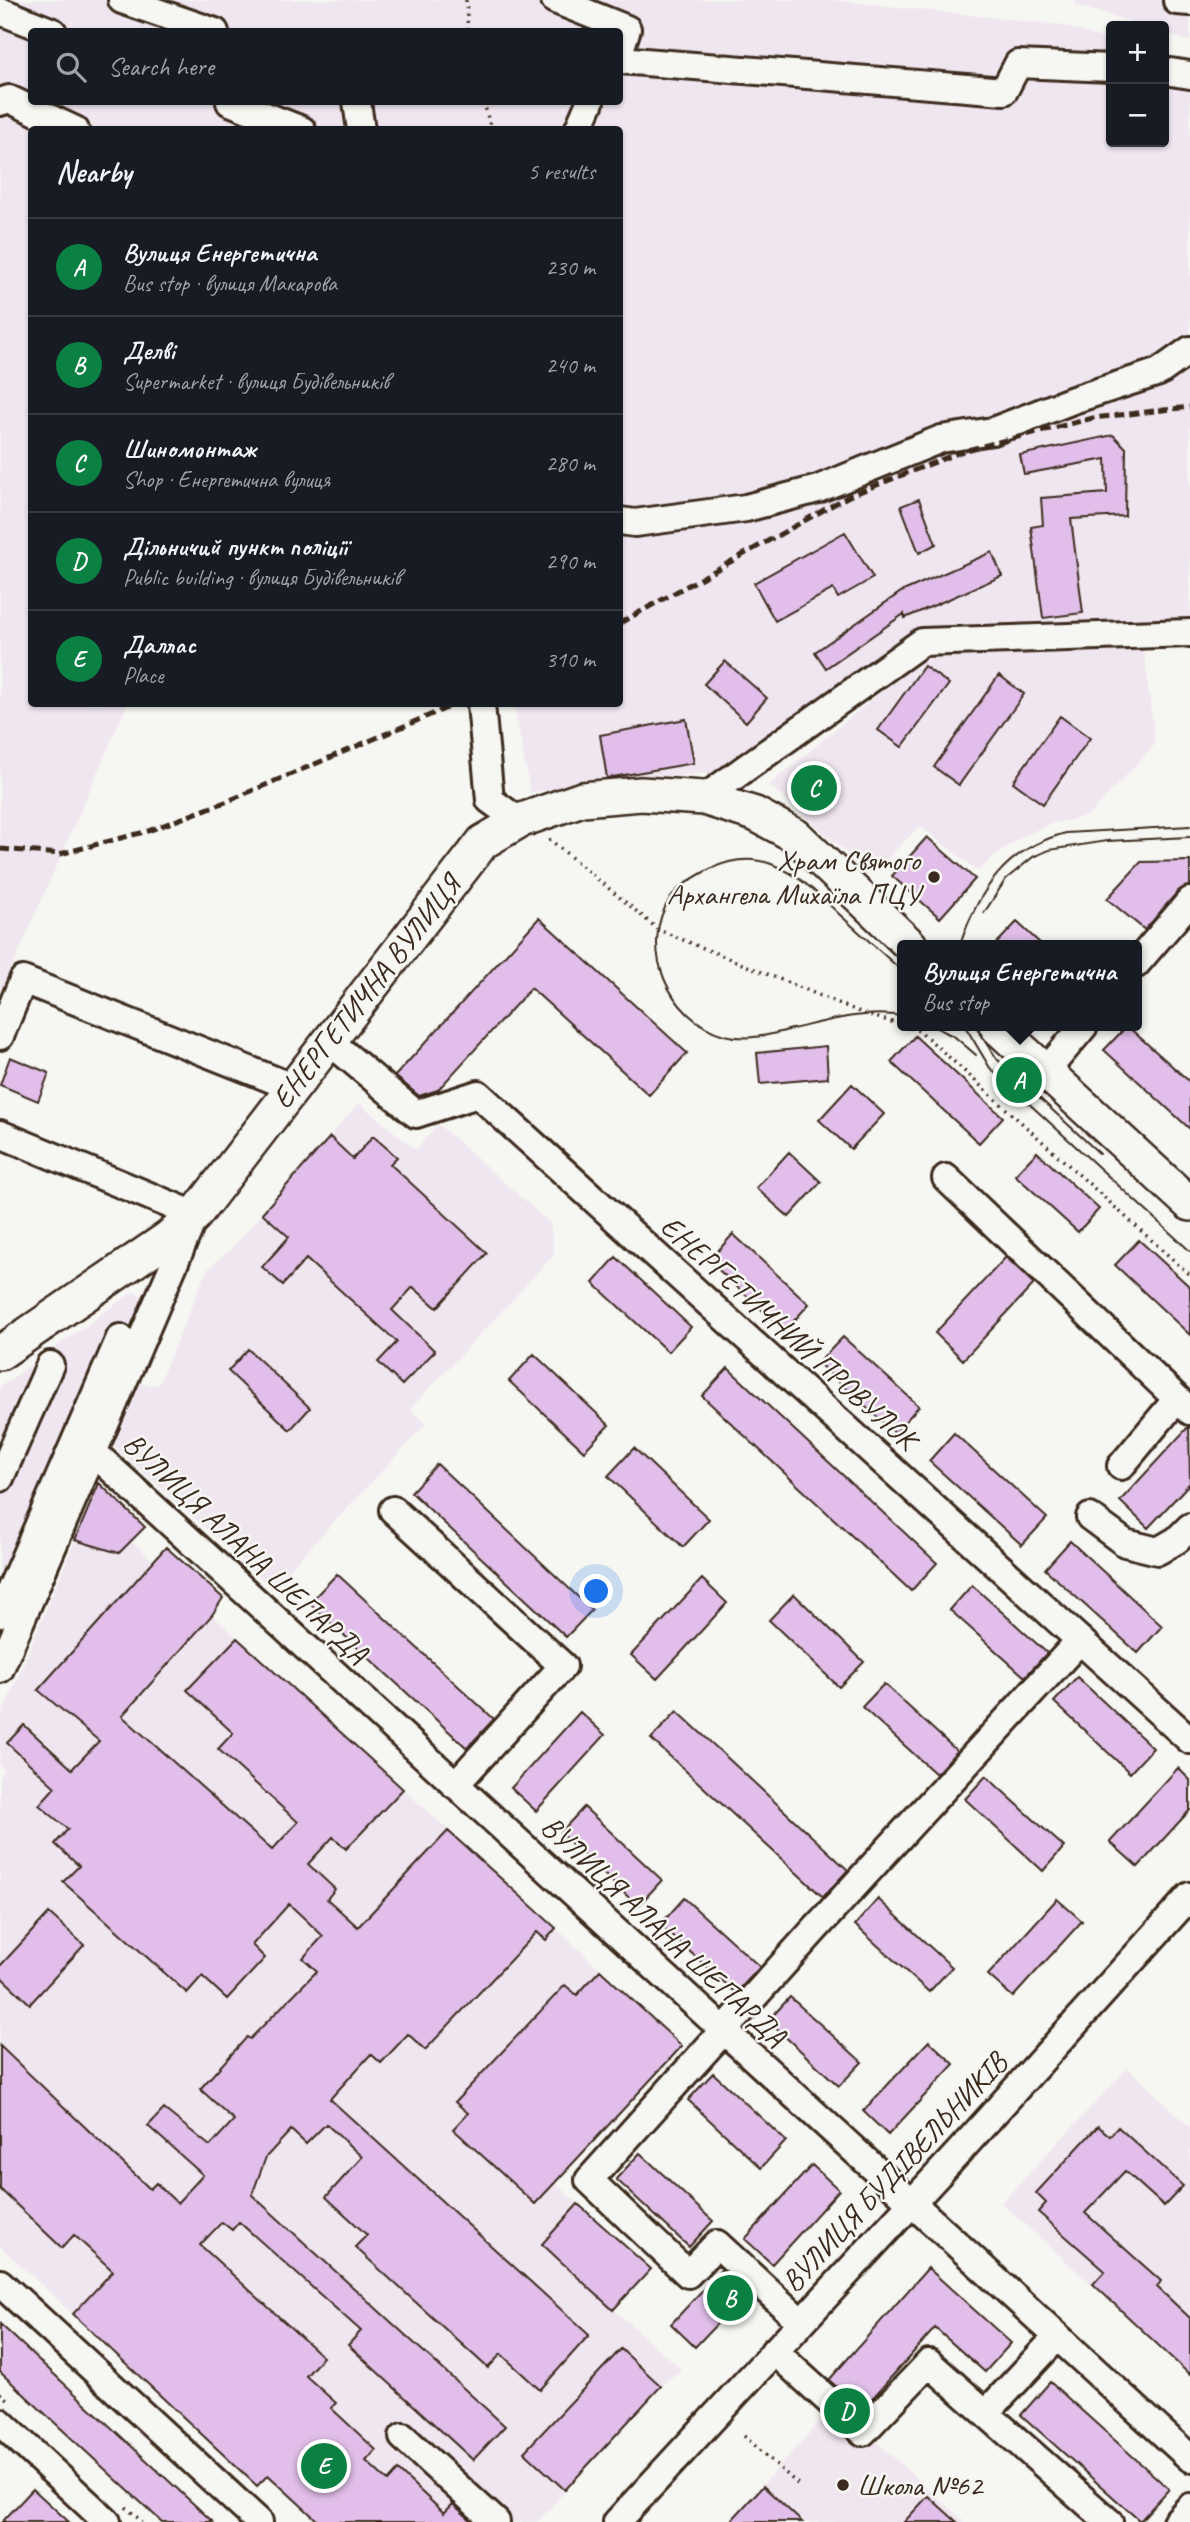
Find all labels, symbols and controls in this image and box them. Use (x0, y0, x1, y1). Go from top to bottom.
map controls (1106, 21, 1169, 147)
button: + (1106, 21, 1169, 84)
search box (28, 28, 623, 105)
icon: search (52, 48, 90, 86)
text: Search here (108, 50, 214, 83)
button: − (1106, 84, 1169, 147)
text: Nearby (56, 153, 132, 191)
text: 5 results (528, 157, 595, 186)
text: Вулиця Енергетична (123, 236, 316, 269)
text: A (73, 253, 85, 282)
text: 230 m (546, 253, 595, 282)
text: Bus stop · вулиця Макарова (123, 269, 337, 298)
text: Делві (123, 334, 175, 367)
text: B (73, 351, 85, 380)
text: 240 m (546, 351, 595, 380)
text: Supermarket · вулиця Будівельників (123, 367, 389, 396)
text: Шиномонтаж (123, 432, 256, 465)
text: C (74, 449, 84, 478)
text: 280 m (546, 449, 595, 478)
text: Shop · Енергетична вулиця (123, 465, 330, 494)
text: Дільничий пункт поліції (123, 530, 347, 563)
text: D (72, 547, 86, 576)
text: 290 m (546, 547, 595, 576)
text: Public building · вулиця Будівельників (123, 563, 401, 592)
text: Даллас (123, 628, 196, 661)
text: E (73, 645, 85, 674)
text: 310 m (546, 645, 595, 674)
text: Place (123, 661, 163, 690)
pin: C (791, 762, 837, 814)
place label: Храм Святого Архангела Михаїла ПЦУ (667, 841, 925, 913)
street label: ЕНЕРГЕТИЧНА ВУЛИЦЯ (263, 864, 472, 1116)
marker: Храм Святого Архангела Михаїла ПЦУ (926, 869, 942, 885)
popup (897, 940, 1142, 1031)
text: Вулиця Енергетична (923, 955, 1116, 988)
text: Bus stop (923, 988, 989, 1017)
pin: A (996, 1054, 1042, 1106)
street label: ЕНЕРГЕТИЧНИЙ ПРОВУЛОК (653, 1207, 929, 1461)
street label: ВУЛИЦЯ АЛАНА ШЕПАРДА (115, 1424, 377, 1672)
your location (579, 1574, 613, 1608)
street label: ВУЛИЦЯ АЛАНА ШЕПАРДА (533, 1807, 795, 2055)
street label: ВУЛИЦЯ БУДІВЕЛЬНИКІВ (773, 2042, 1017, 2300)
pin: B (707, 2272, 753, 2324)
pin: D (824, 2385, 870, 2437)
pin: E (301, 2440, 347, 2492)
place label: Школа №62 (857, 2466, 985, 2504)
marker: Школа №62 (835, 2477, 851, 2493)

